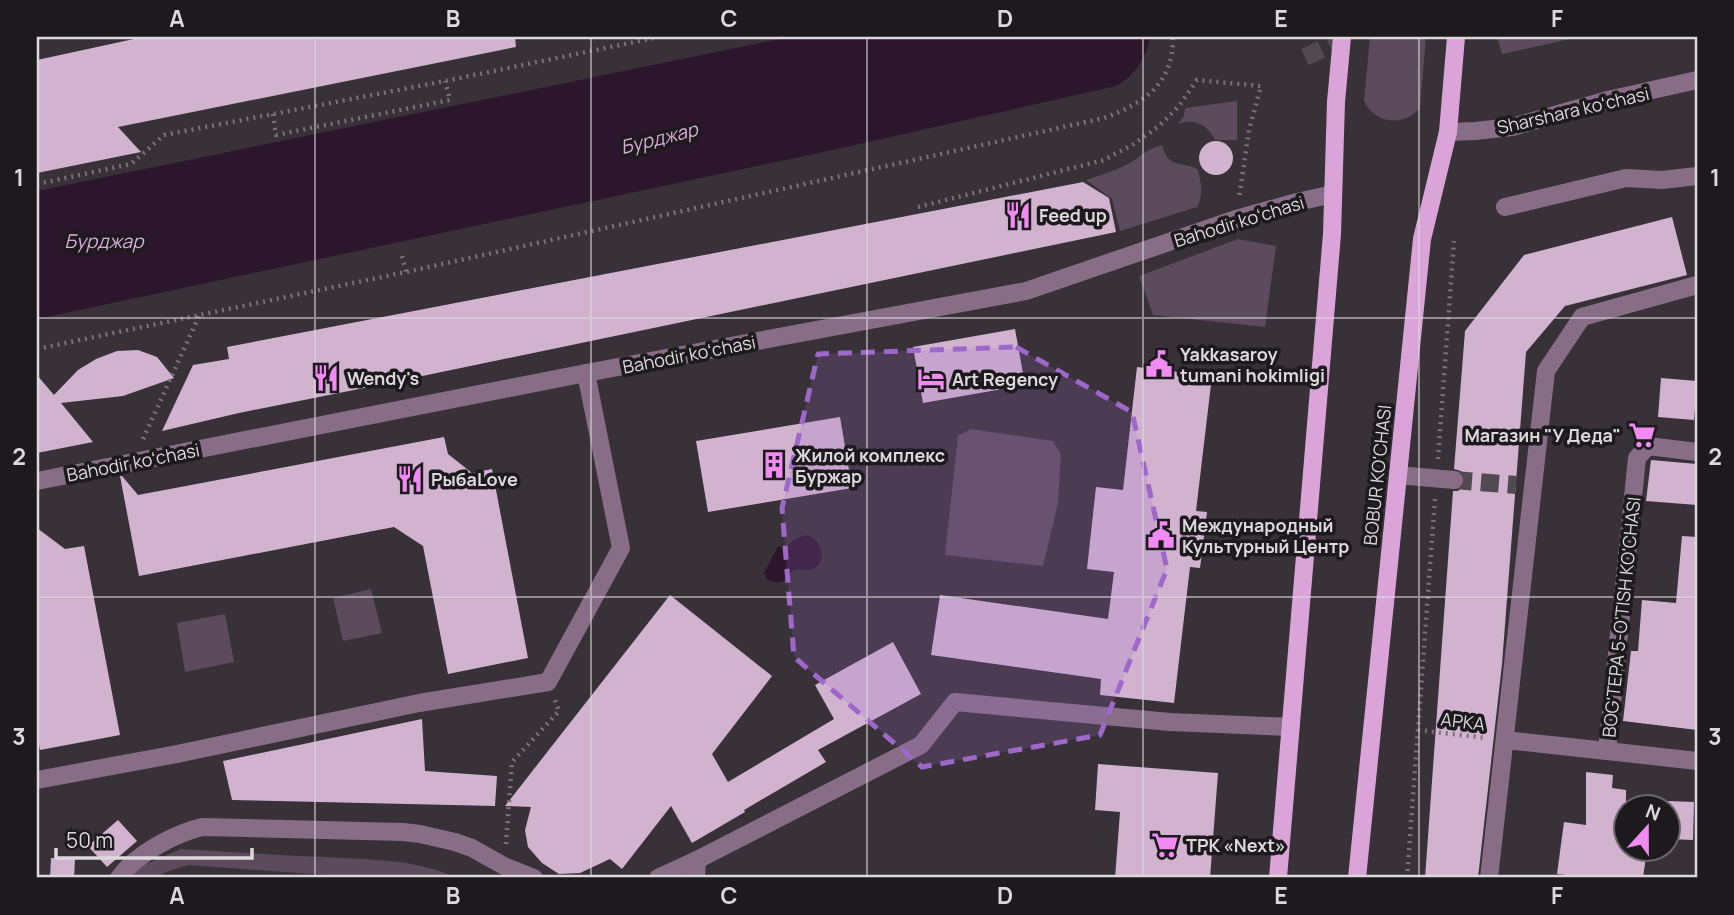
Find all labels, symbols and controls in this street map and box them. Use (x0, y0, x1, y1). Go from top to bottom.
text: A (169, 2, 185, 34)
text: B (446, 2, 460, 34)
text: C (721, 2, 738, 34)
text: D (997, 2, 1013, 34)
text: E (1274, 2, 1288, 34)
text: F (1551, 2, 1563, 34)
street label: Sharshara koʻchasi (1495, 81, 1651, 139)
water label: Бурджар (618, 115, 702, 160)
text: 1 (14, 161, 24, 193)
text: 1 (1710, 161, 1720, 193)
street label: Bahodir koʻchasi (1171, 190, 1307, 252)
restaurant icon: Feed up (1003, 200, 1033, 230)
place label: Feed up (1039, 203, 1107, 227)
water label: Бурджар (65, 228, 145, 254)
street label: Bahodir koʻchasi (620, 329, 758, 379)
place label: Yakkasaroy tumani hokimligi (1180, 342, 1325, 387)
public building icon: Yakkasaroy tumani hokimligi (1144, 349, 1174, 379)
restaurant icon: Wendy's (311, 363, 341, 393)
hotel icon: Art Regency (916, 364, 946, 394)
place label: Wendy's (347, 366, 420, 390)
place label: Art Regency (952, 367, 1058, 391)
street label: BOBUR KO'CHASI (1358, 404, 1396, 546)
supermarket icon: Магазин "У Деда" (1627, 420, 1657, 450)
place label: Магазин "У Деда" (1464, 423, 1621, 447)
street label: Bahodir koʻchasi (64, 437, 202, 487)
text: 2 (12, 440, 26, 472)
text: 2 (1708, 440, 1722, 472)
place label: Жилой комплекс Буржар (795, 443, 945, 488)
building icon: Жилой комплекс Буржар (759, 450, 789, 480)
restaurant icon: РыбаLove (395, 464, 425, 494)
place label: РыбаLove (431, 467, 518, 491)
street label: BOG'TEPA 5-O'TISH KO'CHASI (1596, 495, 1646, 739)
place label: Международный Культурный Центр (1182, 513, 1349, 558)
public building icon: Международный Культурный Центр (1146, 520, 1176, 550)
street label: АРКА (1440, 706, 1487, 736)
text: 3 (12, 720, 26, 752)
text: 3 (1708, 720, 1722, 752)
north arrow (1612, 792, 1682, 862)
text: N (1642, 798, 1664, 827)
scale bar (56, 817, 252, 861)
text: 50 m (66, 826, 113, 854)
supermarket icon: ТРК «Next» (1150, 830, 1180, 860)
place label: ТРК «Next» (1186, 833, 1286, 857)
text: A (169, 879, 185, 911)
text: B (446, 879, 460, 911)
text: C (721, 879, 738, 911)
text: D (997, 879, 1013, 911)
text: E (1274, 879, 1288, 911)
text: F (1551, 879, 1563, 911)

